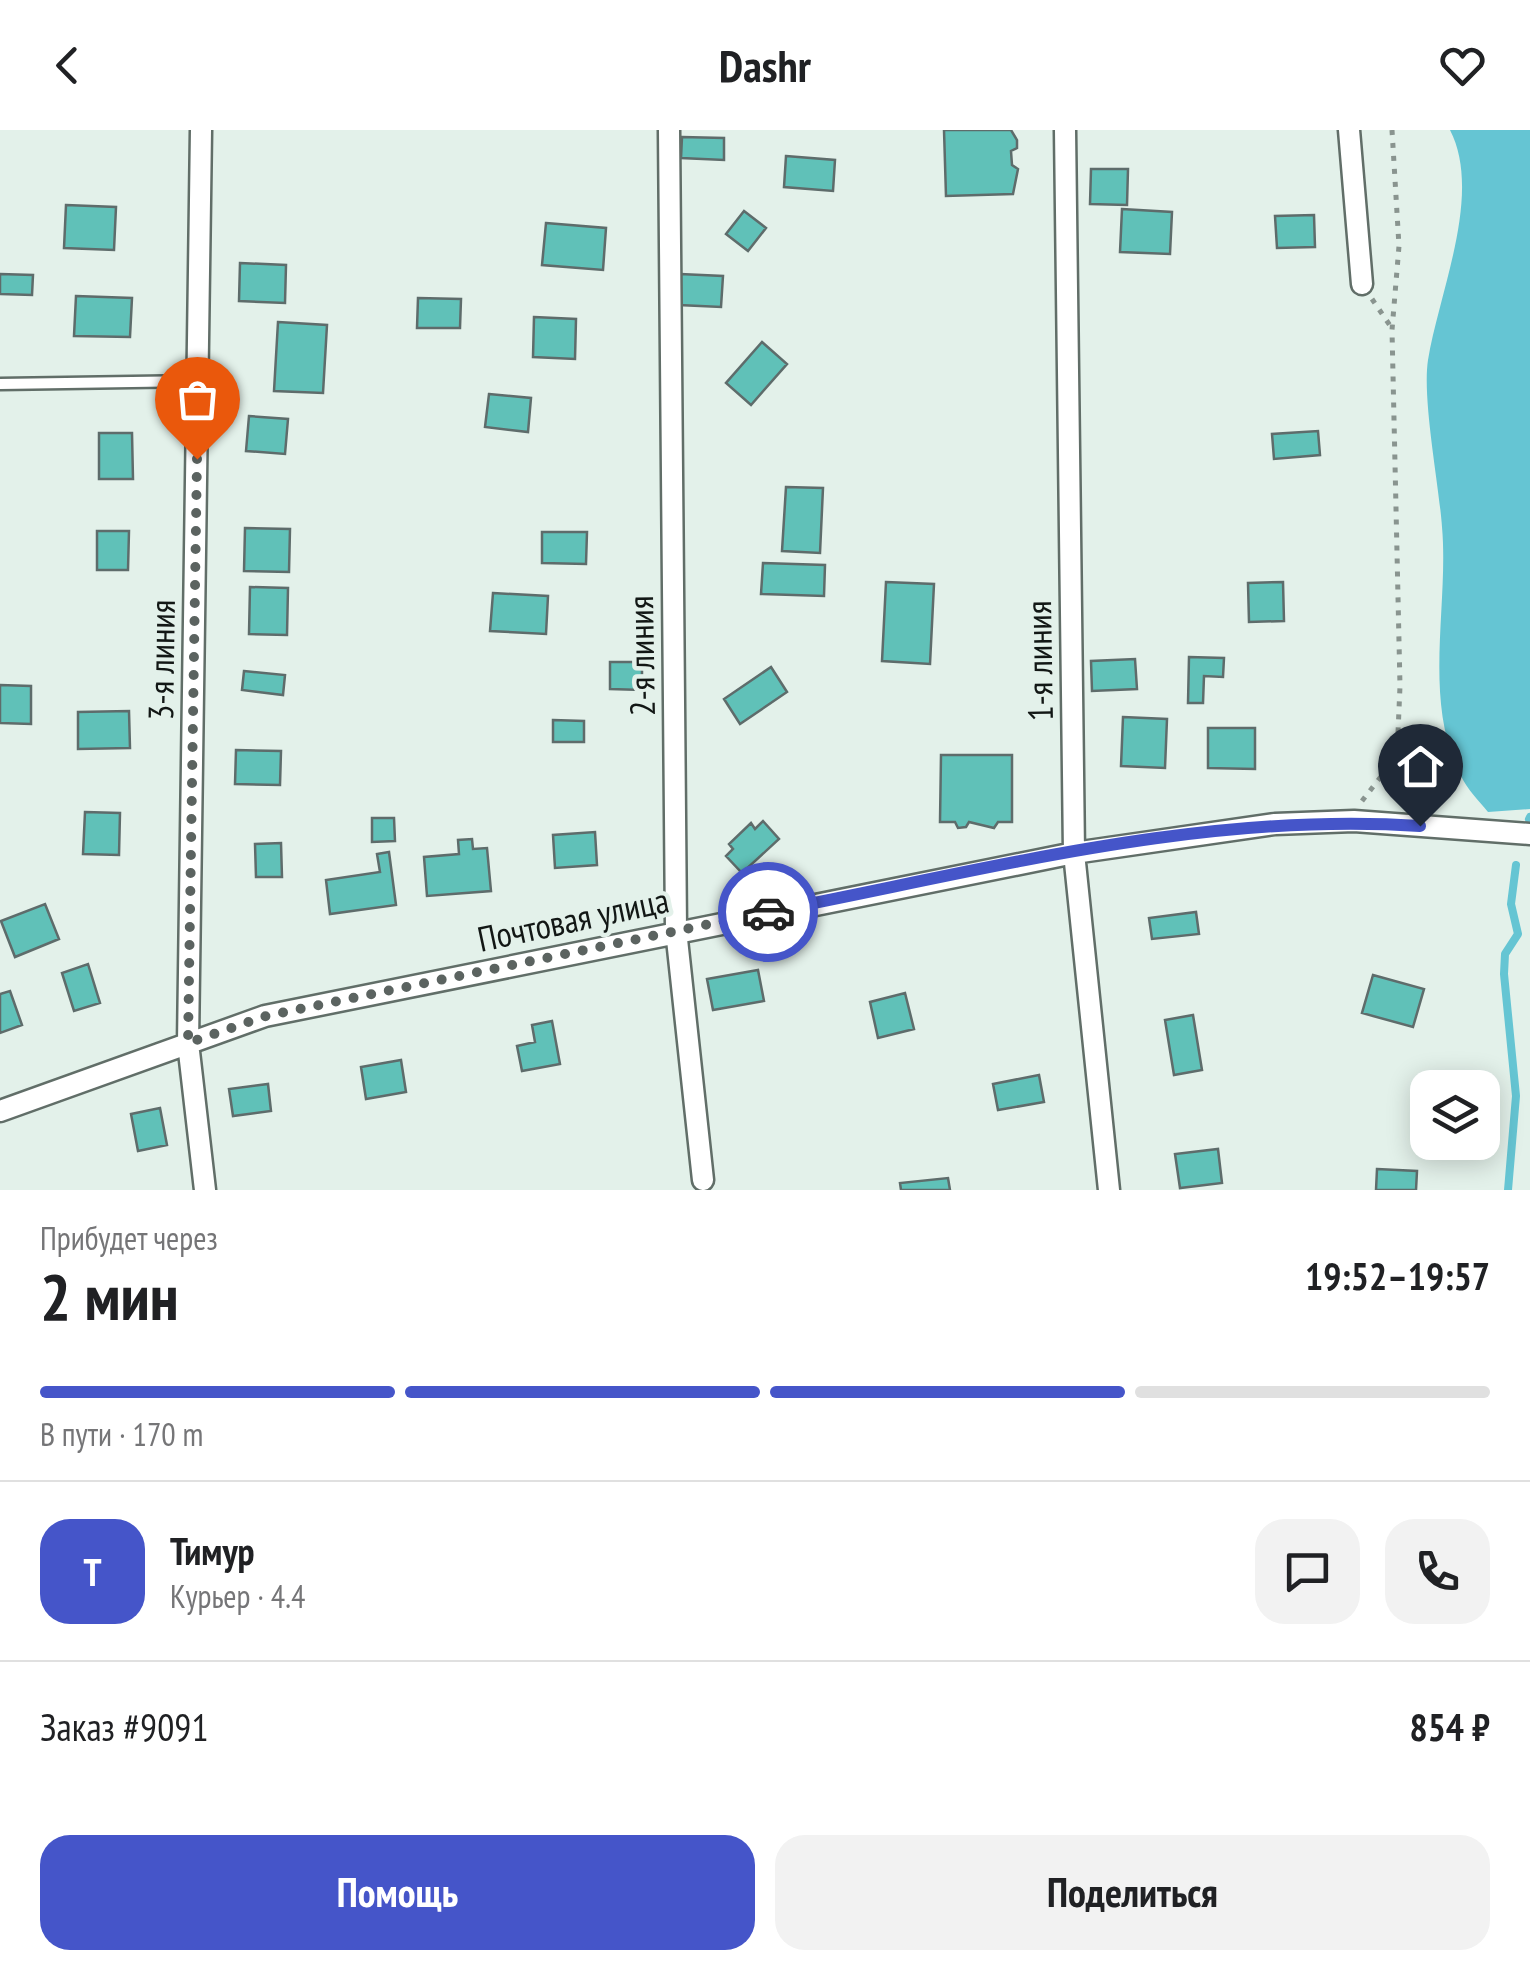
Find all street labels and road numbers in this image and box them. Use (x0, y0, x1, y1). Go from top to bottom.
street label: 2-я линия (617, 595, 665, 717)
street label: 3-я линия (137, 599, 185, 721)
street label: 1-я линия (1015, 600, 1063, 722)
street label: Почтовая улица (473, 876, 673, 962)

